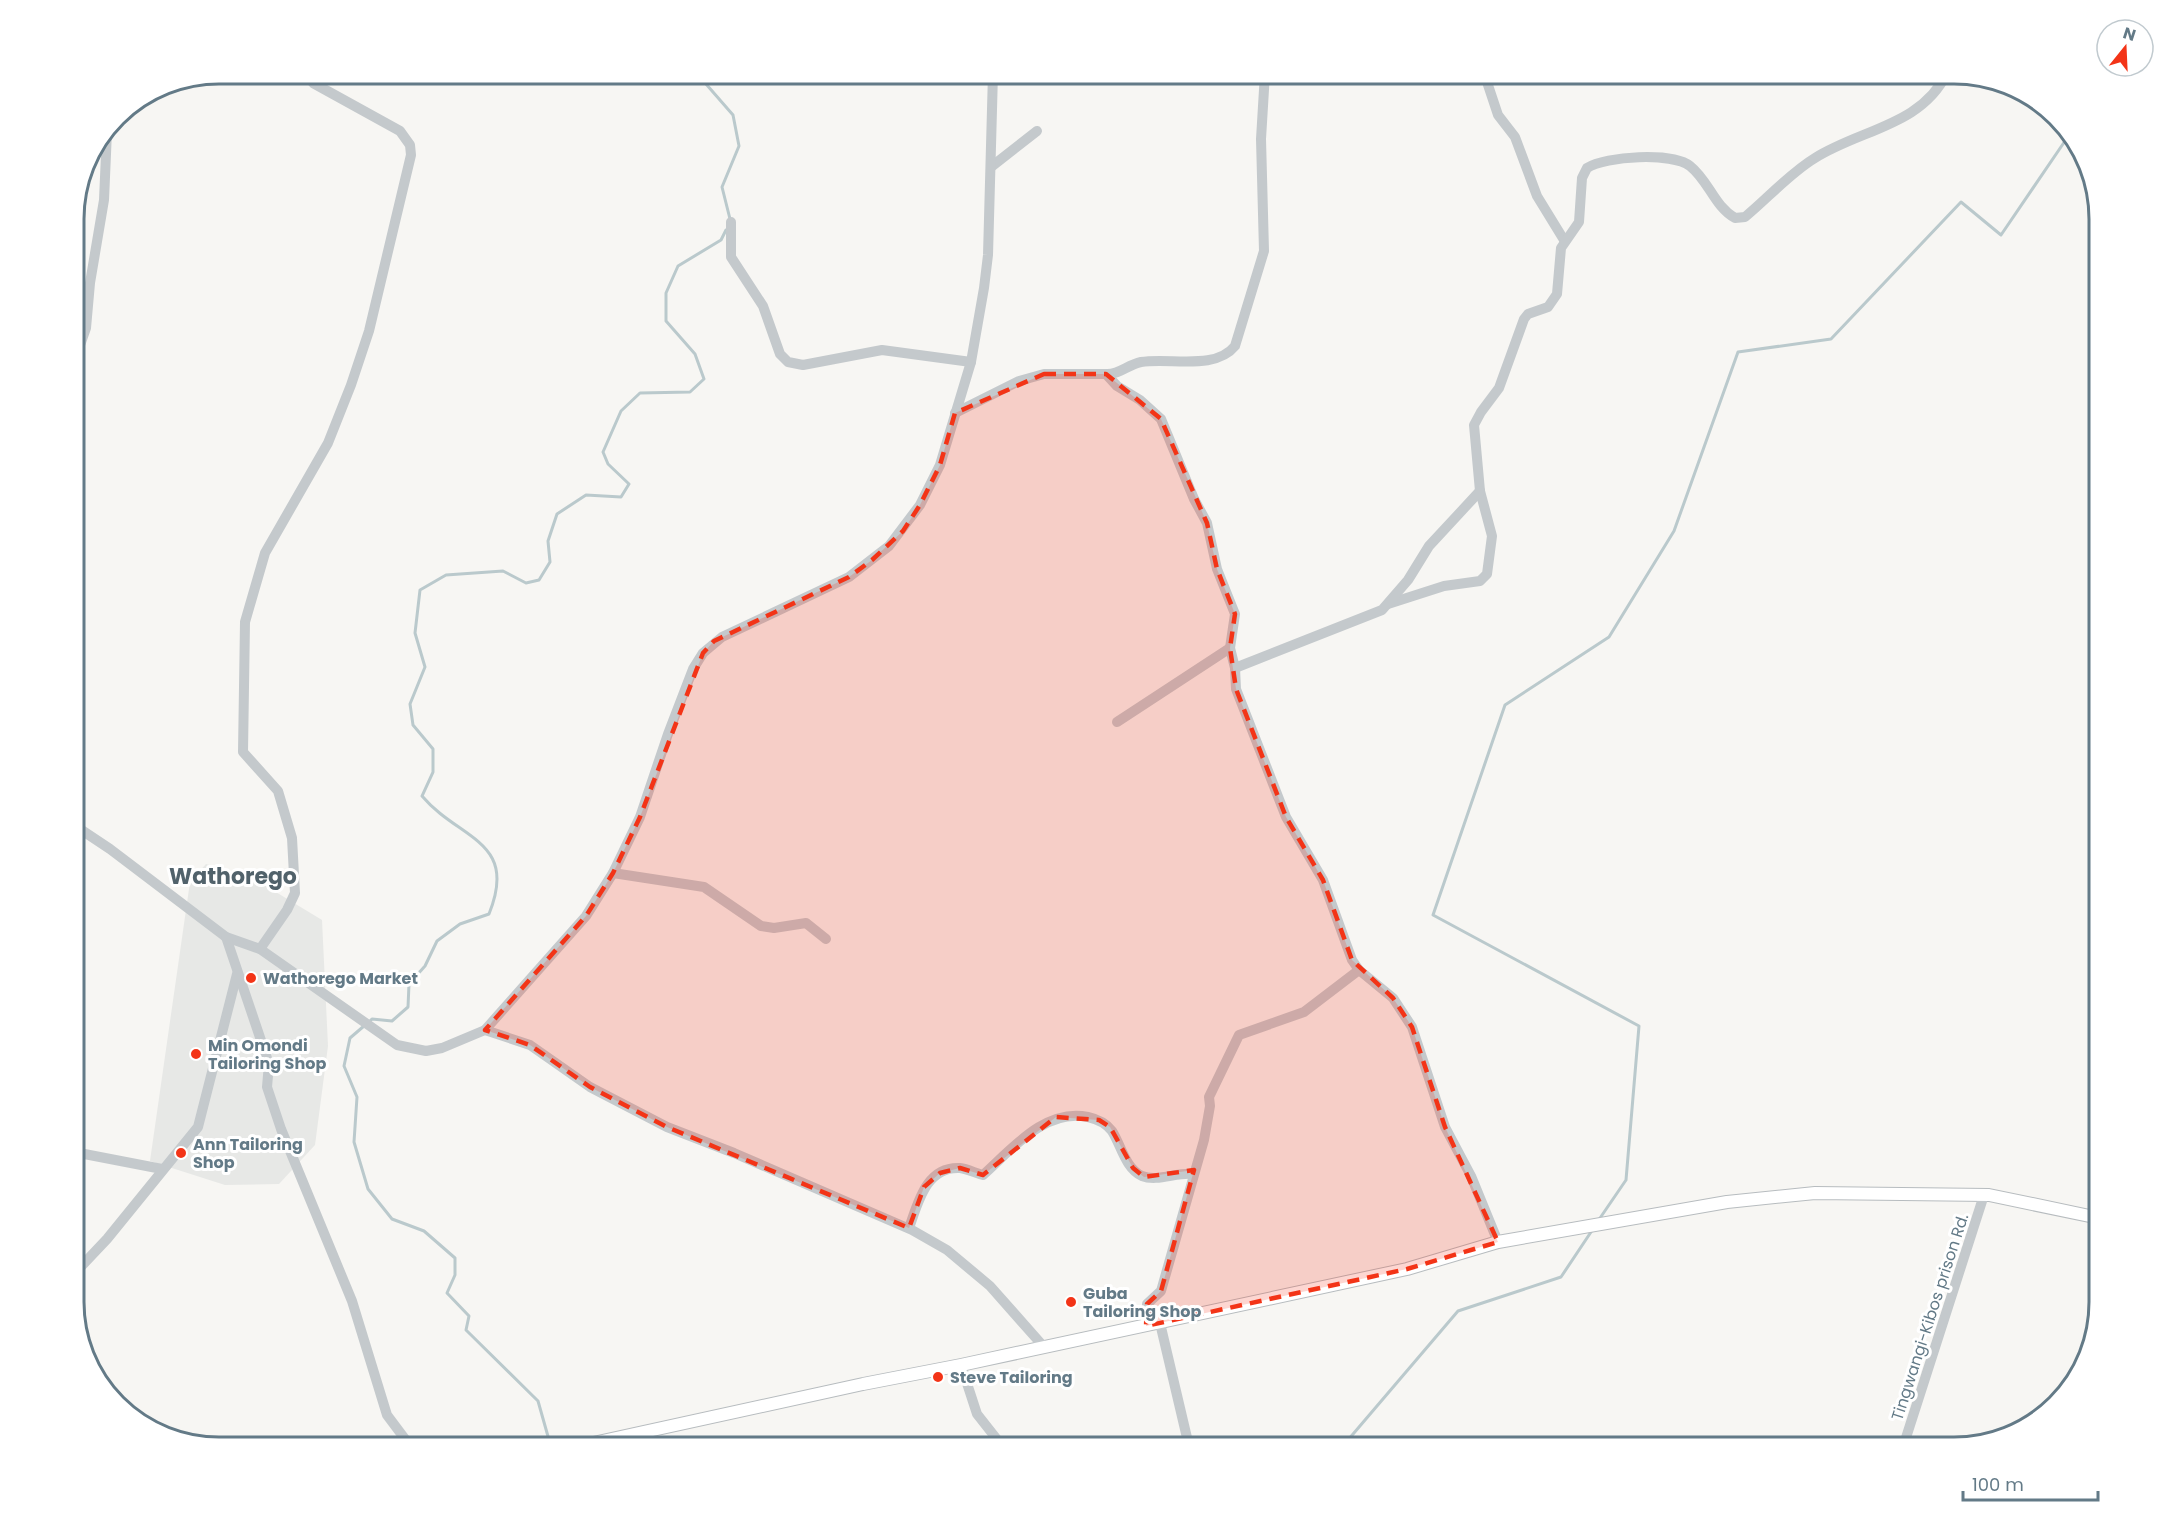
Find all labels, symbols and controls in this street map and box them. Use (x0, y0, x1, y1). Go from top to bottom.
north arrow (2095, 18, 2155, 78)
text: N (2120, 21, 2139, 47)
district label: Wathorego (169, 861, 297, 892)
place label: Wathorego Market (263, 967, 418, 990)
marker: Wathorego Market (244, 971, 258, 985)
place label: Min Omondi Tailoring Shop (208, 1034, 326, 1075)
marker: Min Omondi Tailoring Shop (189, 1047, 203, 1061)
place label: Ann Tailoring Shop (193, 1133, 303, 1174)
marker: Ann Tailoring Shop (174, 1146, 188, 1160)
street label: Tingwangi-Kibos prison Rd. (1886, 1211, 1974, 1423)
place label: Guba Tailoring Shop (1083, 1282, 1201, 1323)
marker: Guba Tailoring Shop (1064, 1295, 1078, 1309)
place label: Steve Tailoring (950, 1366, 1073, 1389)
marker: Steve Tailoring (931, 1370, 945, 1384)
scale bar (1963, 1464, 2098, 1502)
text: 100 m (1972, 1472, 2024, 1497)

